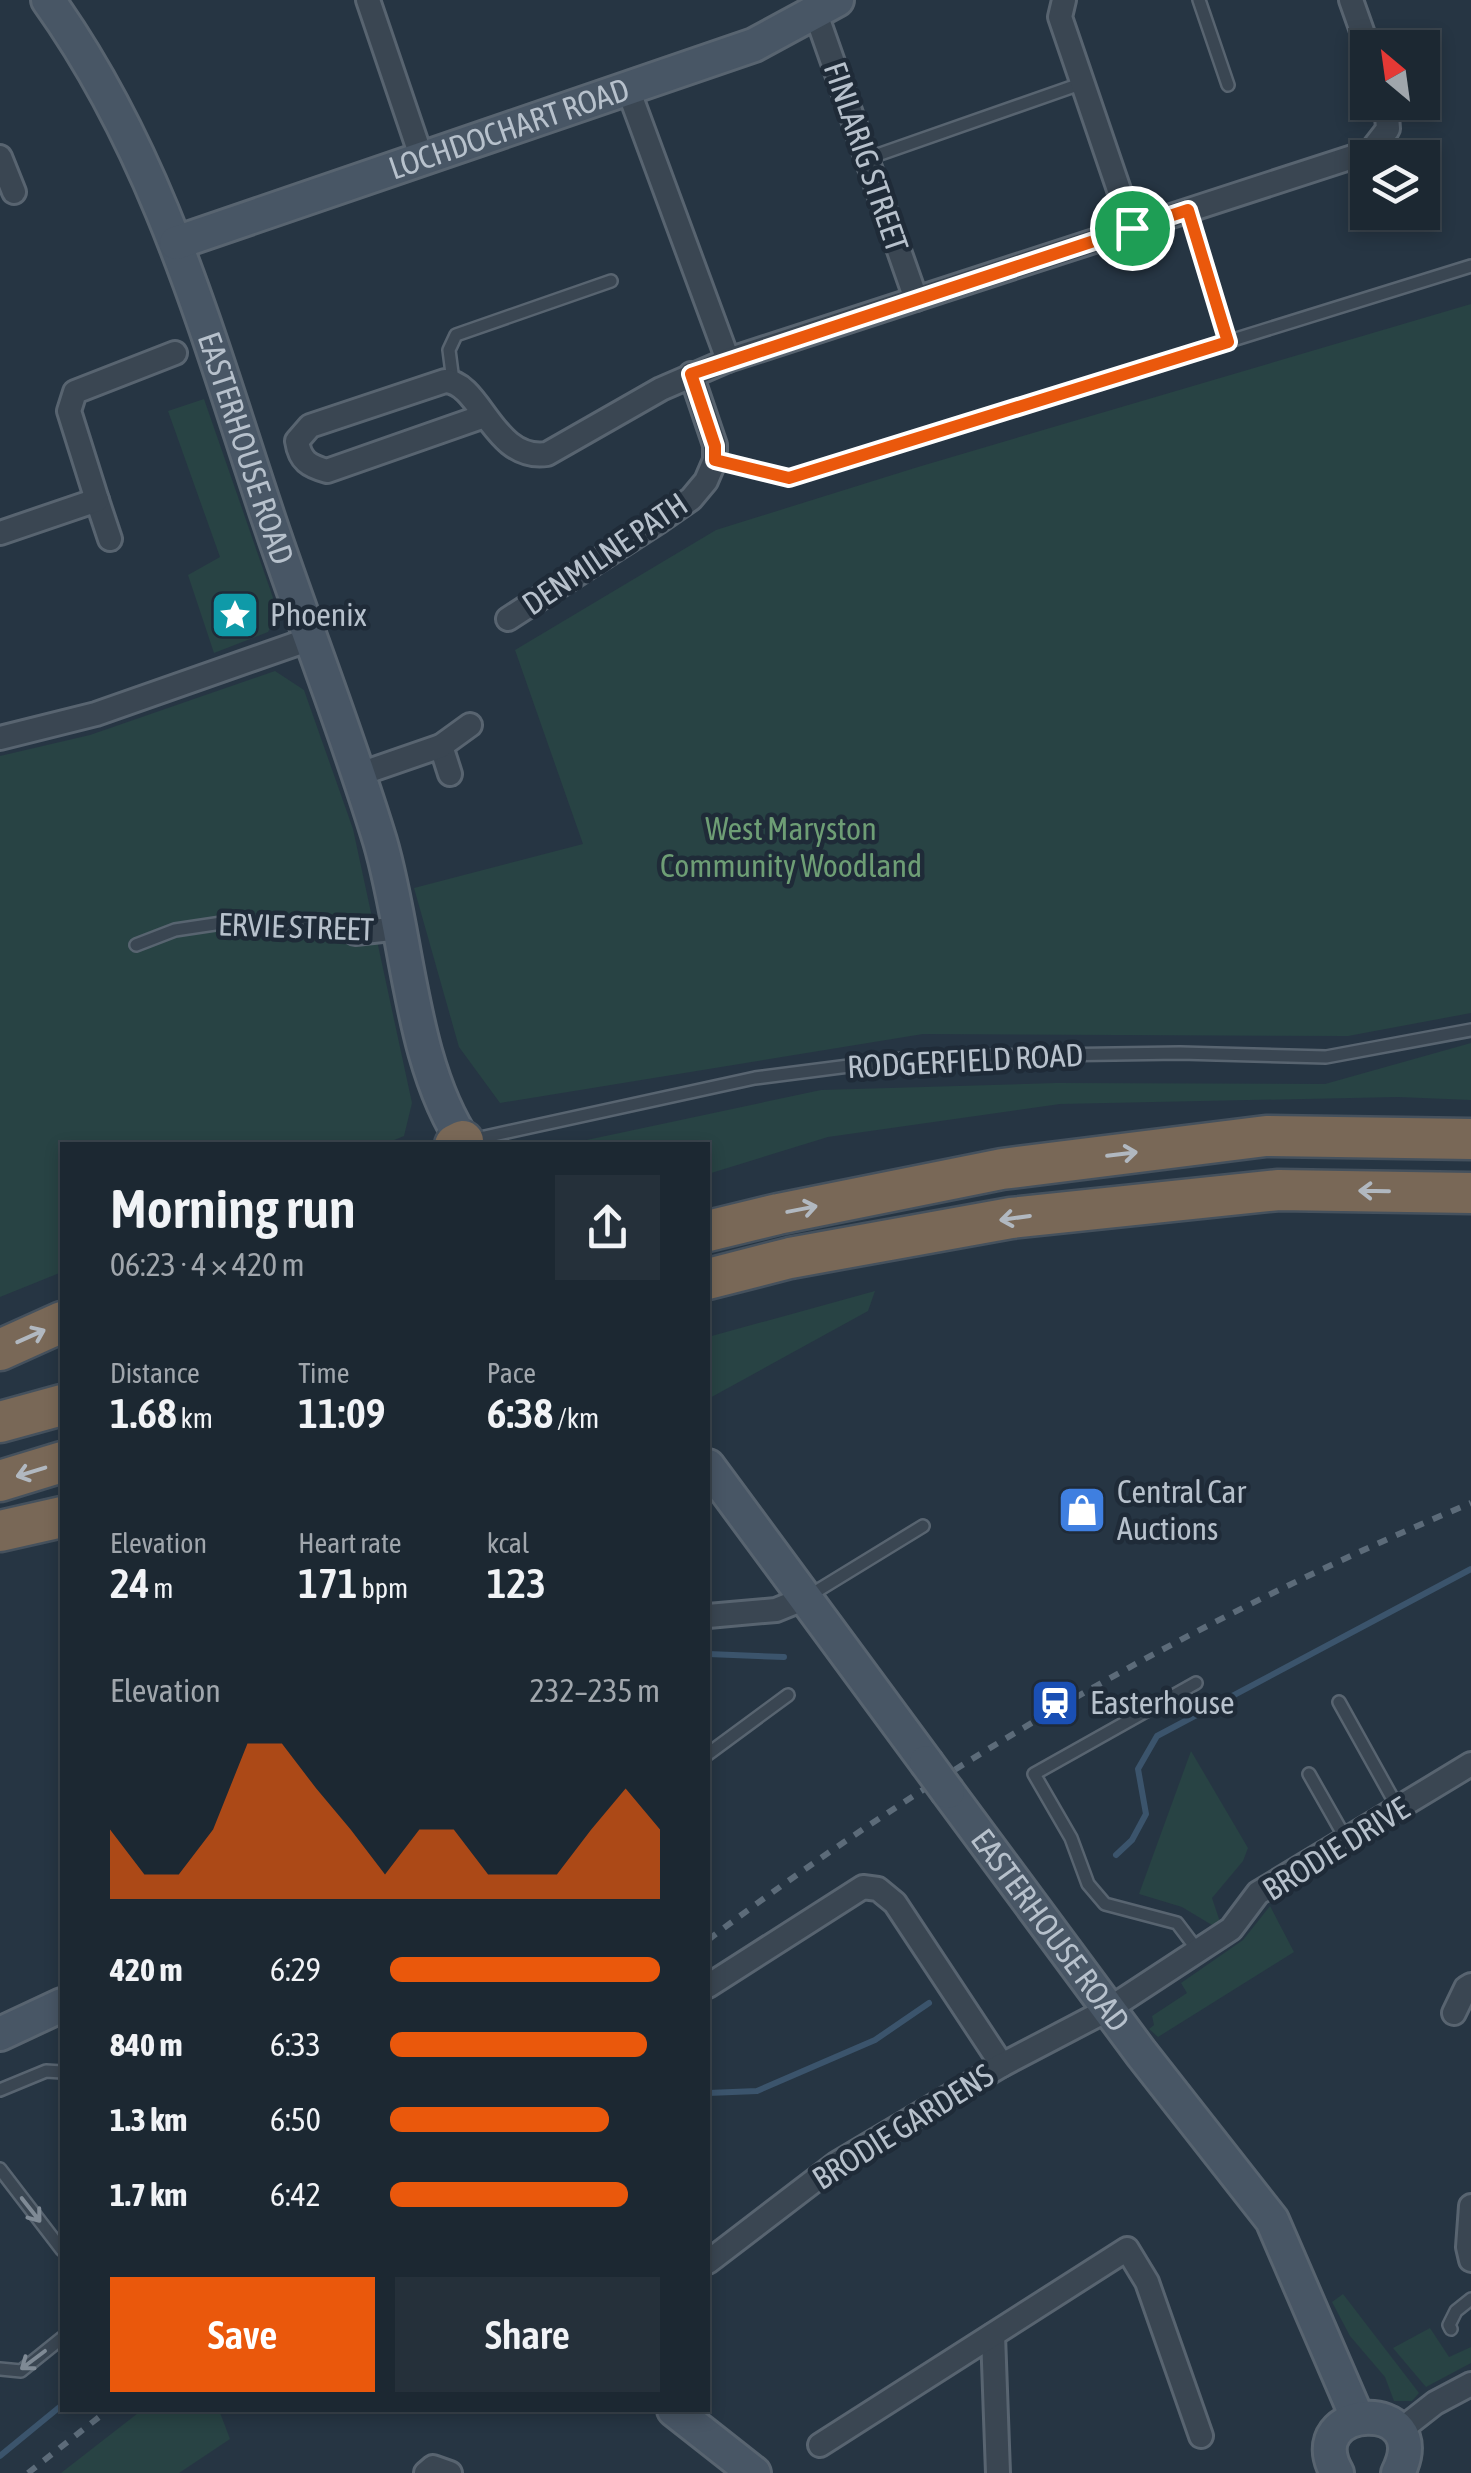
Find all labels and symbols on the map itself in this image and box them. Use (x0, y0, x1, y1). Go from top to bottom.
north arrow (1350, 30, 1440, 120)
street label: FINLARIG STREET (817, 57, 916, 257)
street label: LOCHDOCHART ROAD (384, 70, 634, 187)
pin (1090, 186, 1175, 271)
street label: EASTERHOUSE ROAD (191, 327, 302, 569)
street label: DENMILNE PATH (515, 485, 694, 622)
place icon: Phoenix (209, 589, 261, 641)
place label: Phoenix (270, 596, 367, 633)
park label: West Maryston Community Woodland (660, 810, 922, 884)
street label: ERVIE STREET (217, 905, 375, 948)
street label: RODGERFIELD ROAD (846, 1036, 1084, 1085)
one-way arrow (1106, 1144, 1138, 1163)
one-way arrow (1358, 1182, 1390, 1201)
one-way arrow (785, 1198, 817, 1217)
one-way arrow (999, 1209, 1032, 1228)
one-way arrow (15, 1326, 46, 1344)
one-way arrow (16, 1464, 48, 1482)
place label: Central Car Auctions (1117, 1473, 1246, 1547)
shop icon: Central Car Auctions (1056, 1484, 1108, 1536)
station icon: Easterhouse (1029, 1677, 1081, 1729)
place label: Easterhouse (1090, 1684, 1235, 1721)
street label: BRODIE DRIVE (1256, 1789, 1416, 1908)
street label: EASTERHOUSE ROAD (964, 1822, 1138, 2038)
street label: BRODIE GARDENS (806, 2056, 1000, 2197)
one-way arrow (20, 2196, 42, 2222)
one-way arrow (20, 2350, 47, 2371)

